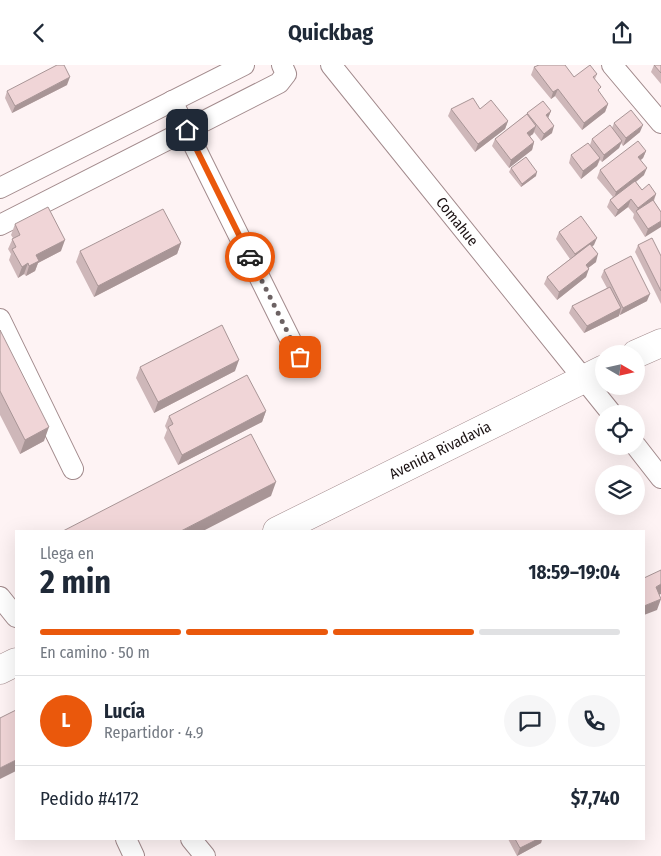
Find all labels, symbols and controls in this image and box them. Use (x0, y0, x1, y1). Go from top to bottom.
icon: back (25, 19, 53, 47)
text: Quickbag (288, 19, 373, 46)
icon: share (608, 19, 636, 47)
pin (166, 109, 208, 151)
icon: home (173, 116, 201, 144)
street label: Comahue (432, 194, 482, 250)
courier (225, 232, 275, 282)
icon: car (236, 243, 264, 271)
pin (279, 336, 321, 378)
icon: bag (286, 343, 314, 371)
north arrow (595, 345, 645, 395)
map controls (595, 345, 645, 515)
button: locate (595, 405, 645, 455)
street label: Avenida Rivadavia (386, 417, 494, 483)
button: layers (595, 465, 645, 515)
text: Llega en (40, 544, 94, 563)
text: 18:59–19:04 (529, 561, 620, 584)
text: 2 min (40, 563, 111, 601)
text: En camino · 50 m (40, 643, 150, 662)
button: chat (504, 695, 556, 747)
button: phone (568, 695, 620, 747)
text: Lucía (104, 700, 145, 723)
text: L (62, 709, 70, 732)
text: Repartidor · 4.9 (104, 723, 203, 742)
text: Pedido #4172 (40, 787, 139, 810)
text: $7,740 (571, 787, 620, 810)

